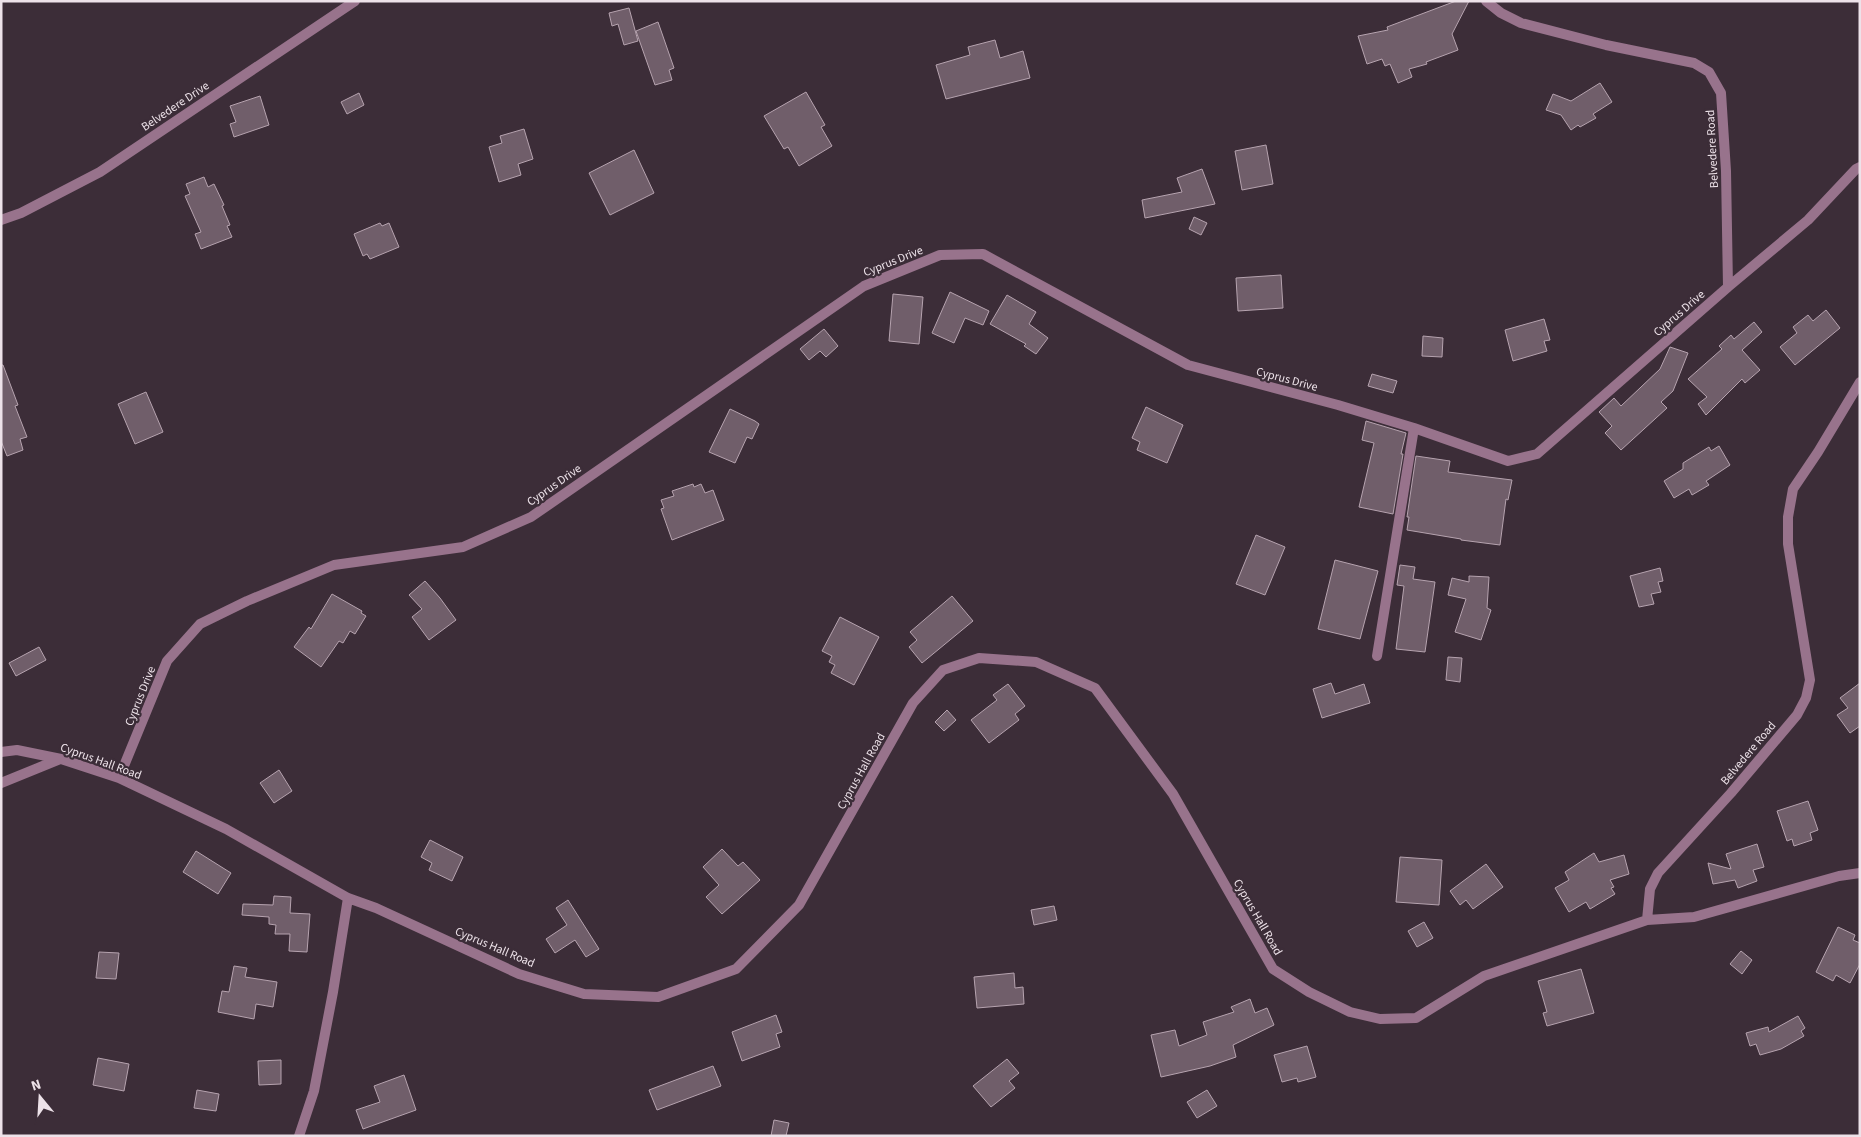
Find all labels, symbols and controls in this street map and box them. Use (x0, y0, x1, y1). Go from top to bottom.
street label: Belvedere Drive (138, 77, 213, 135)
street label: Belvedere Road (1702, 109, 1723, 189)
street label: Cyprus Drive (861, 242, 926, 281)
street label: Cyprus Drive (1650, 286, 1709, 340)
street label: Cyprus Drive (1254, 363, 1320, 396)
street label: Cyprus Drive (524, 460, 585, 510)
street label: Cyprus Drive (121, 664, 160, 729)
street label: Belvedere Road (1717, 718, 1780, 789)
street label: Cyprus Hall Road (833, 730, 890, 813)
street label: Cyprus Hall Road (58, 739, 144, 784)
street label: Cyprus Hall Road (1229, 876, 1286, 958)
street label: Cyprus Hall Road (452, 923, 537, 972)
north arrow (15, 1072, 65, 1122)
text: N (29, 1075, 44, 1097)

